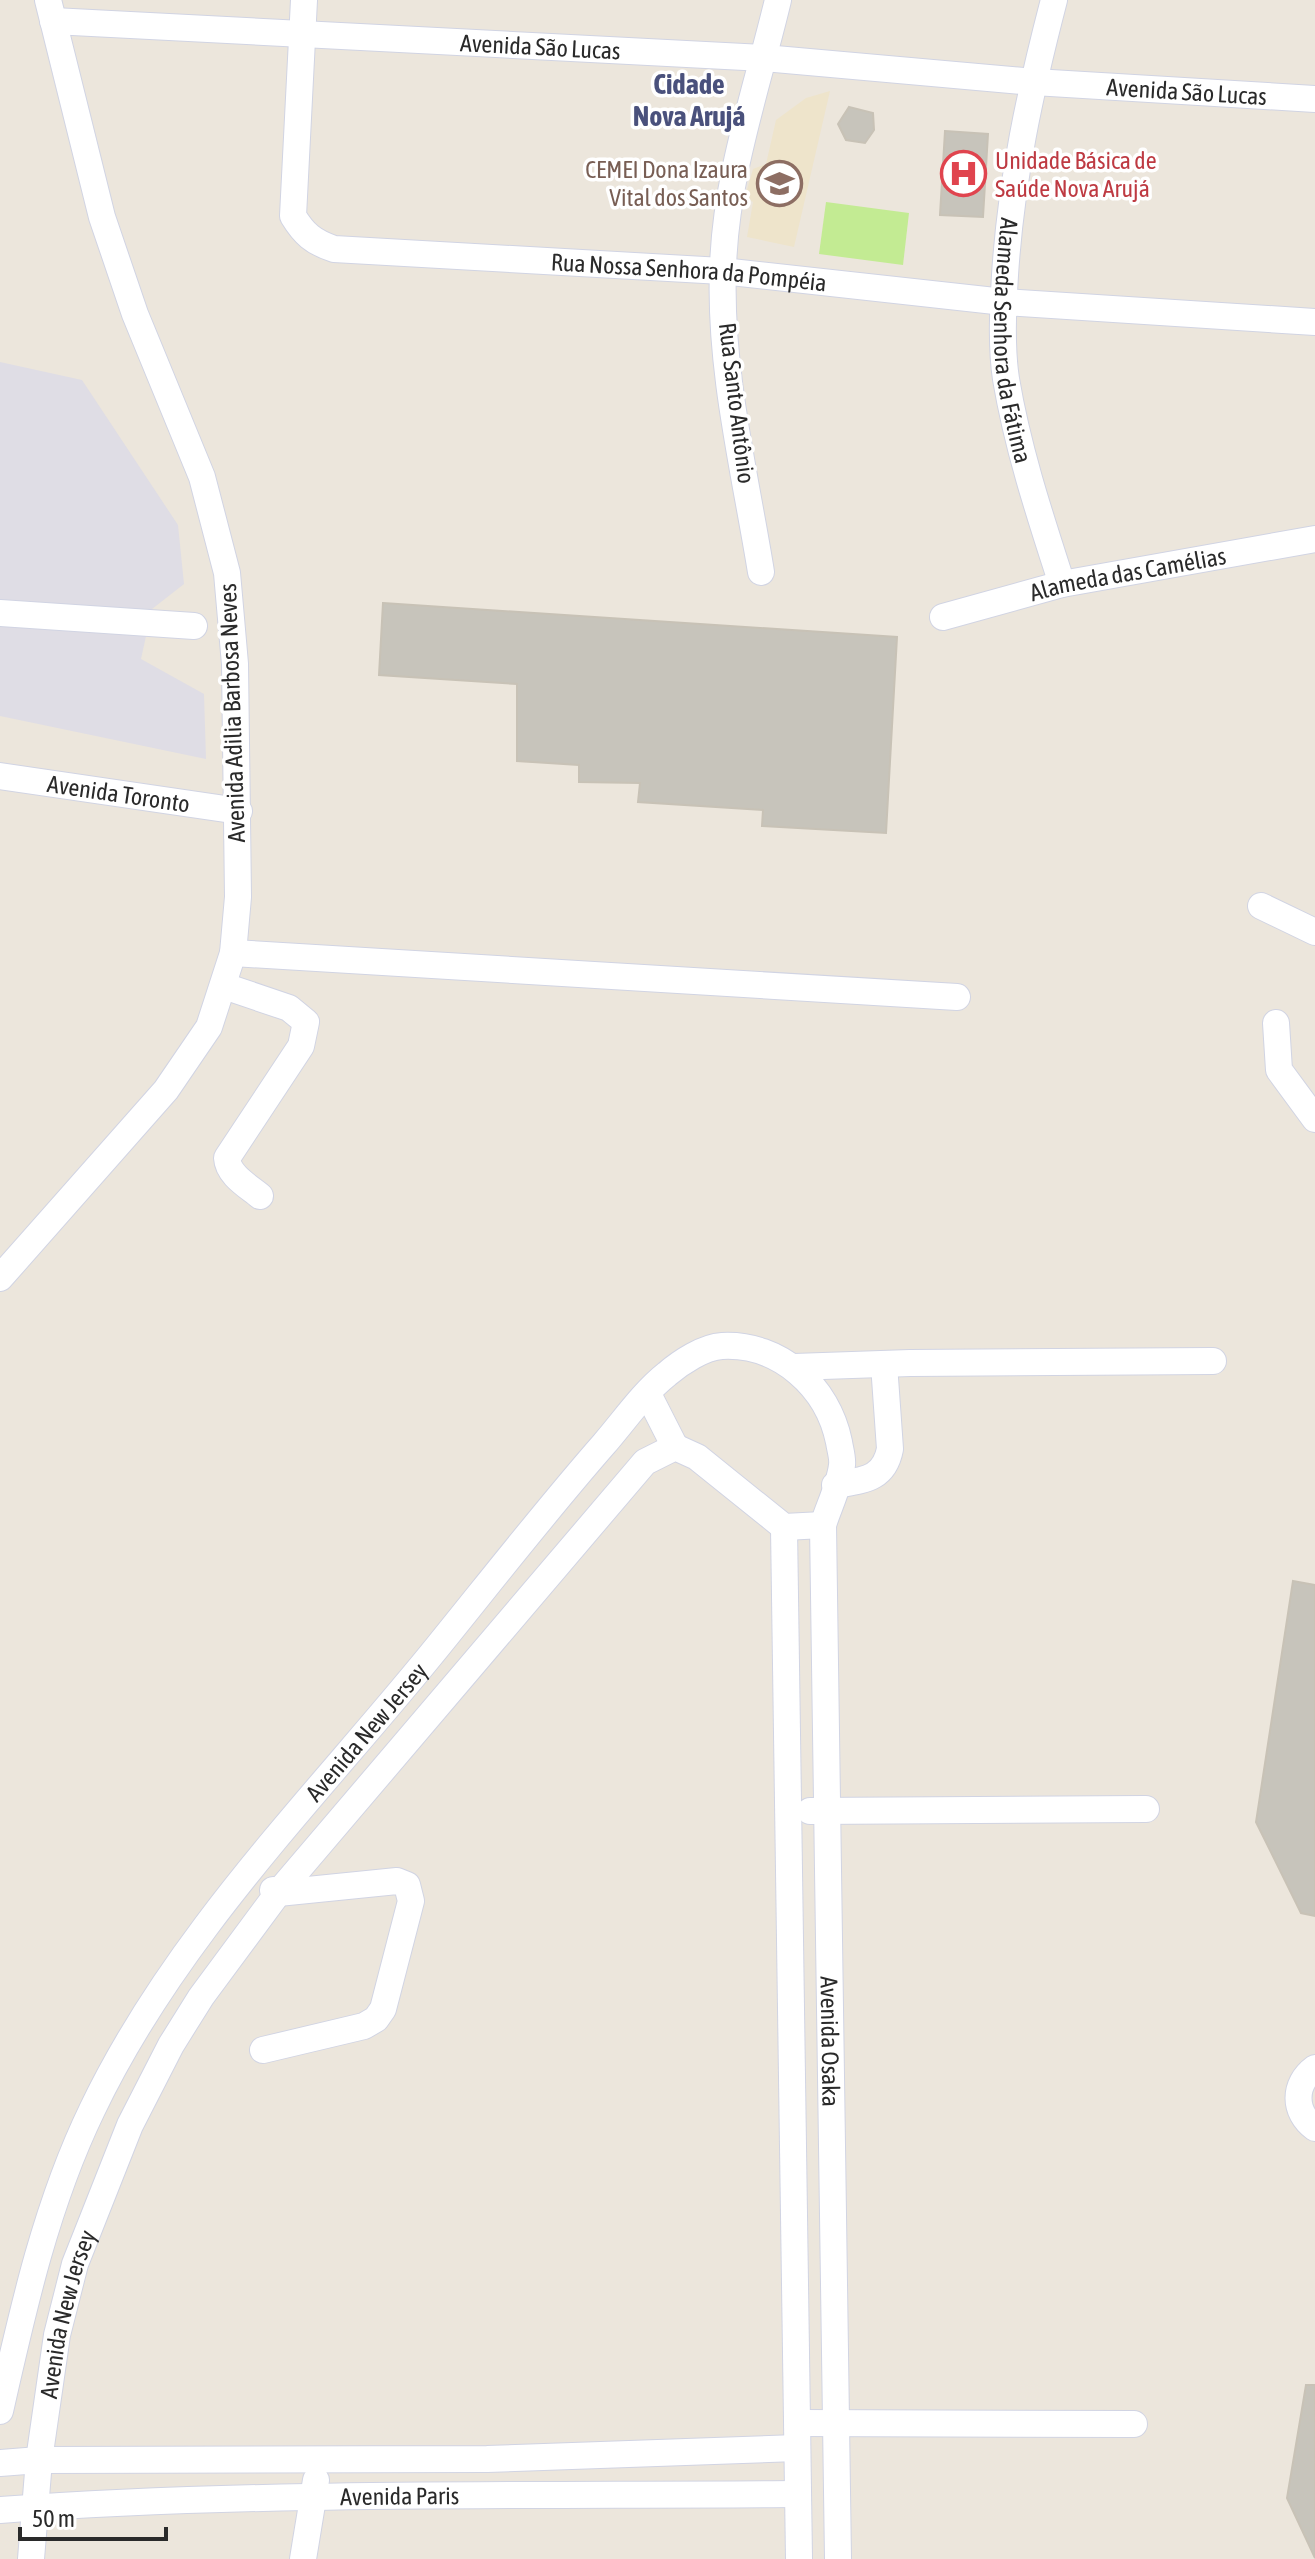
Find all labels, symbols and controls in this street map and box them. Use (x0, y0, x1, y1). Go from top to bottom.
street label: Avenida São Lucas (459, 29, 621, 64)
district label: Cidade Nova Arujá (633, 68, 745, 132)
street label: Avenida São Lucas (1106, 73, 1268, 110)
place label: Unidade Básica de Saúde Nova Arujá (995, 147, 1157, 202)
hospital icon: Unidade Básica de Saúde Nova Arujá (940, 150, 988, 198)
place label: CEMEI Dona Izaura Vital dos Santos (585, 156, 748, 211)
school or university icon: CEMEI Dona Izaura Vital dos Santos (755, 159, 803, 207)
street label: Alameda Senhora da Fátima (989, 216, 1038, 466)
street label: Rua Nossa Senhora da Pompéia (550, 248, 828, 296)
street label: Rua Santo Antônio (714, 321, 760, 485)
street label: Alameda das Camélias (1026, 542, 1228, 606)
street label: Avenida Adilia Barbosa Neves (214, 583, 250, 843)
street label: Avenida Toronto (46, 770, 192, 817)
street label: Avenida New Jersey (300, 1657, 432, 1806)
street label: Avenida Osaka (816, 1976, 845, 2107)
street label: Avenida New Jersey (35, 2226, 101, 2400)
street label: Avenida Paris (340, 2482, 459, 2510)
scale bar (20, 2491, 166, 2541)
text: 50 m (32, 2505, 75, 2532)

